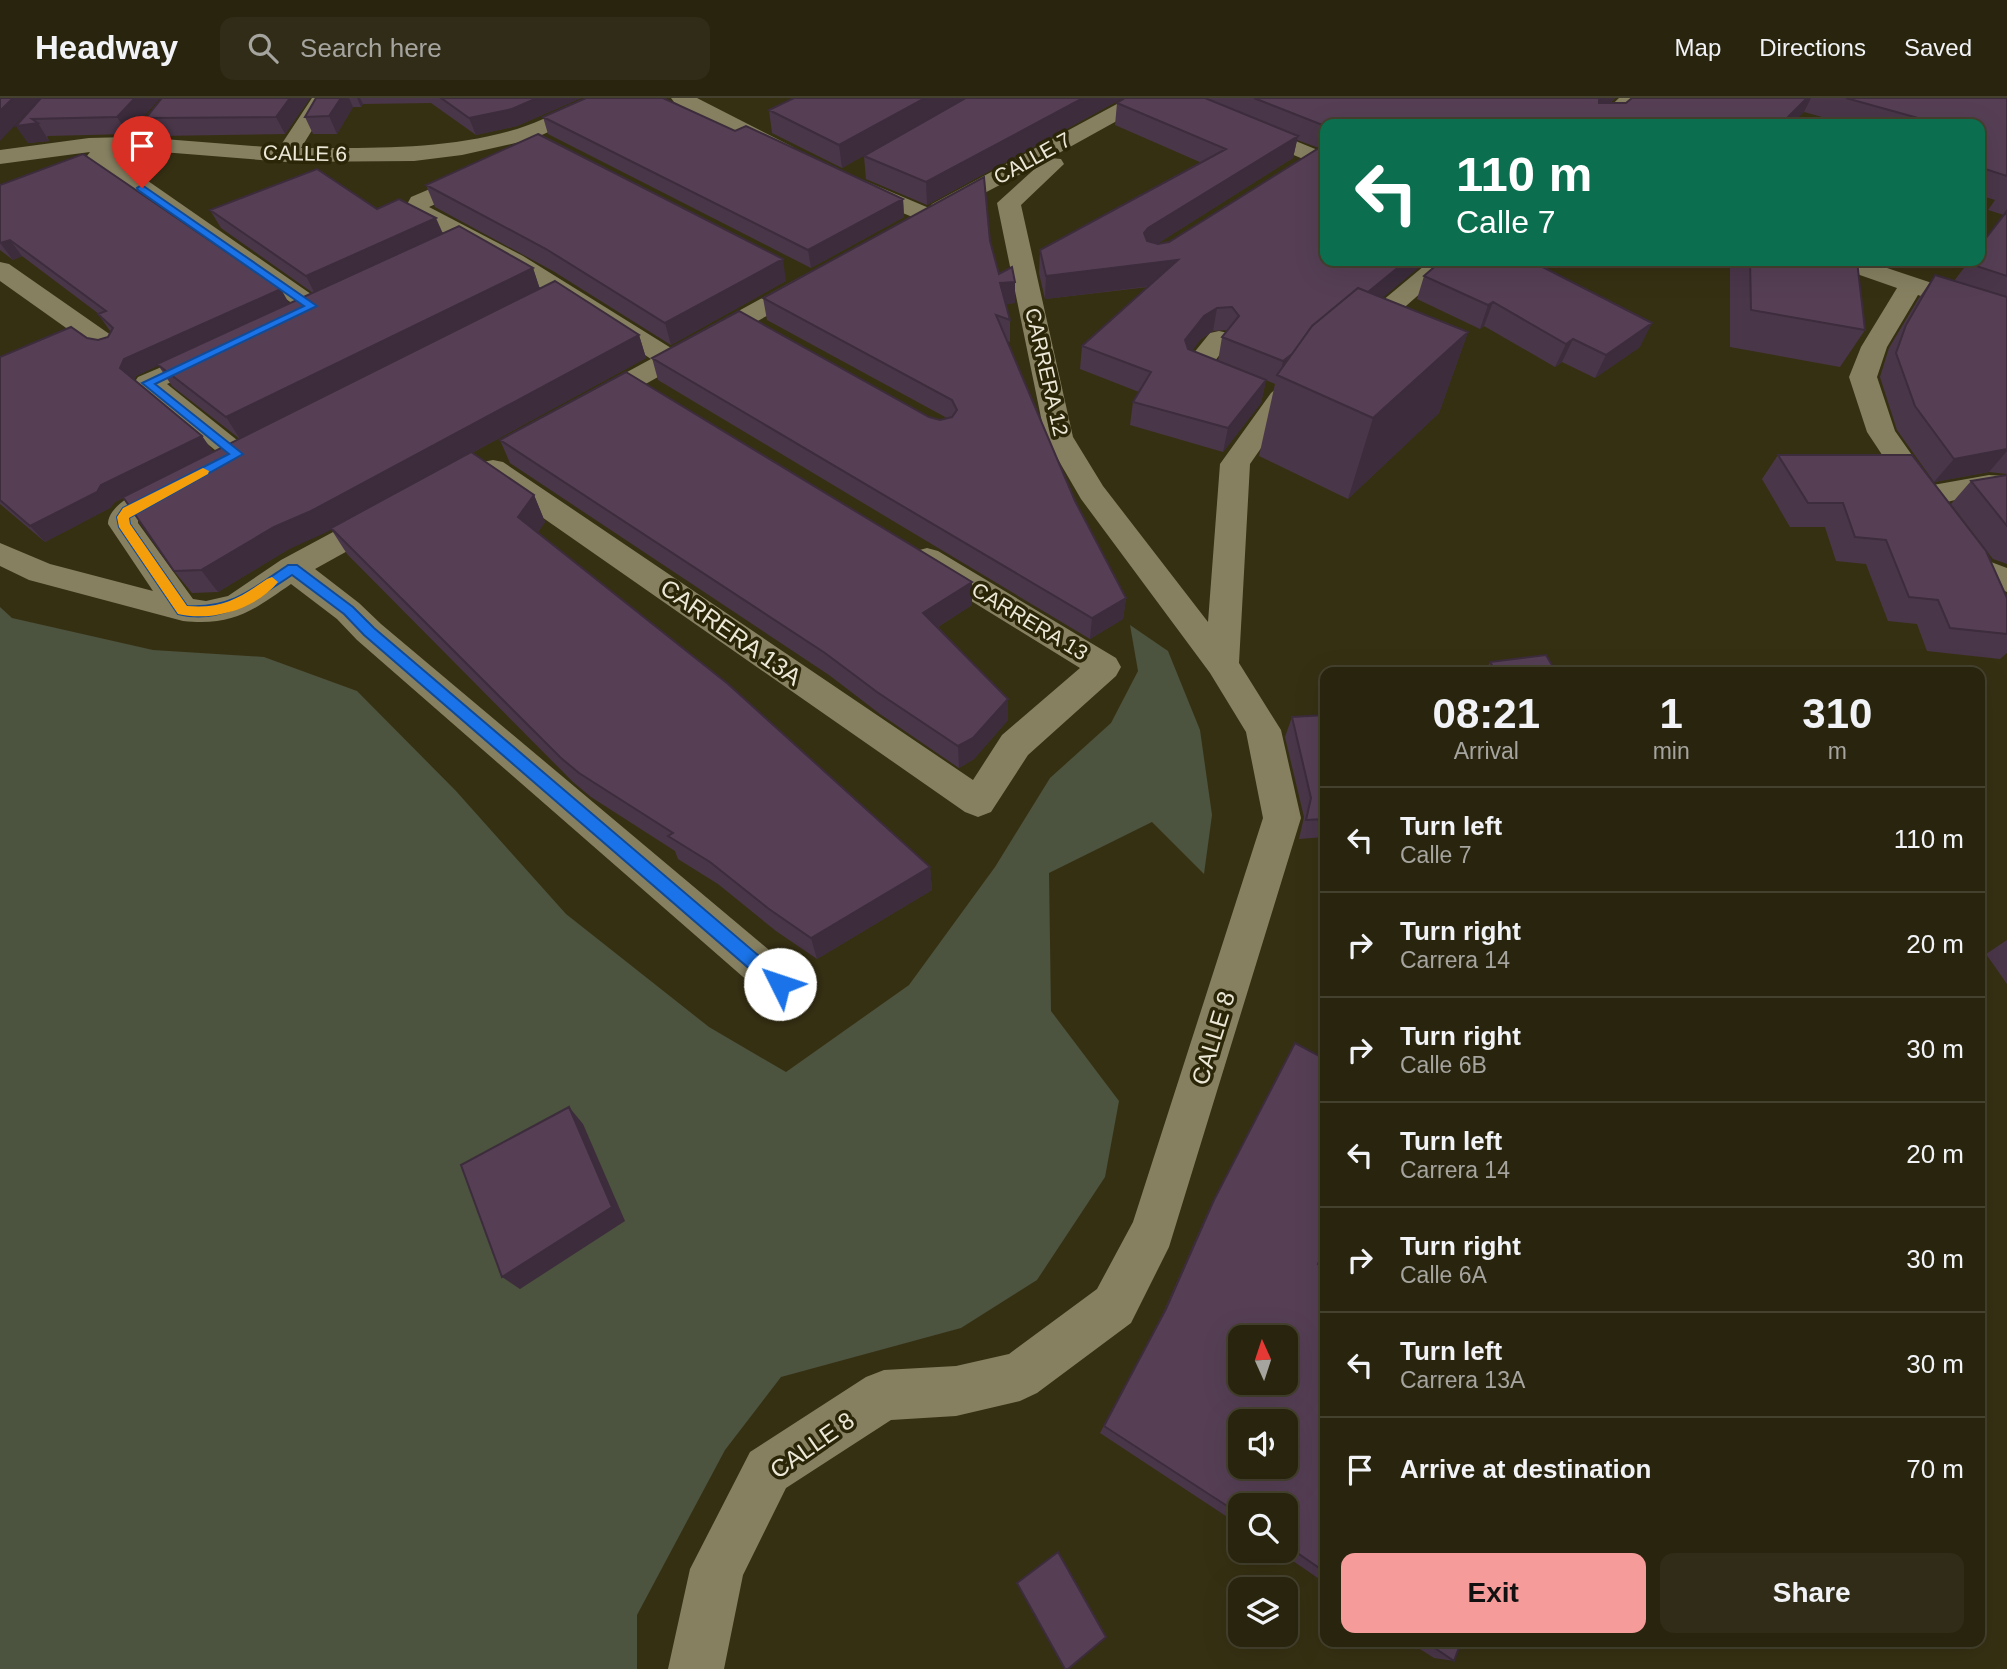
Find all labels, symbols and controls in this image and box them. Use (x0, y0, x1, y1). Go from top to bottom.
search box (220, 17, 710, 80)
text: Headway (35, 29, 178, 66)
icon: search (244, 29, 282, 67)
text: Search here (300, 33, 442, 63)
text: Map (1675, 34, 1721, 61)
text: Directions (1759, 34, 1866, 61)
text: Saved (1904, 34, 1972, 61)
pin (112, 116, 172, 188)
icon: arrive (123, 127, 161, 165)
street label: CALLE 7 (990, 128, 1074, 188)
street label: CALLE 6 (263, 141, 347, 165)
icon: left (1341, 147, 1432, 238)
text: 110 m (1456, 147, 1592, 201)
text: Calle 7 (1456, 204, 1556, 240)
street label: CARRERA 12 (1021, 306, 1073, 438)
street label: CARRERA 13A (656, 574, 806, 690)
street label: CARRERA 13 (968, 577, 1092, 665)
text: 08:21 (1433, 690, 1540, 737)
text: 1 (1659, 690, 1683, 737)
text: 310 (1802, 690, 1872, 737)
text: Arrival (1454, 738, 1519, 764)
text: min (1653, 738, 1690, 764)
text: m (1828, 738, 1847, 764)
text: Turn left (1400, 811, 1502, 841)
icon: left (1341, 821, 1379, 859)
text: 110 m (1894, 824, 1964, 854)
text: Calle 7 (1400, 842, 1472, 868)
text: Turn right (1400, 916, 1521, 946)
icon: right (1341, 926, 1379, 964)
text: 20 m (1906, 929, 1964, 959)
position arrow (743, 947, 817, 1021)
text: Carrera 14 (1400, 947, 1510, 973)
street label: CALLE 8 (1186, 988, 1240, 1088)
text: Turn right (1400, 1021, 1521, 1051)
icon: right (1341, 1031, 1379, 1069)
text: 30 m (1906, 1034, 1964, 1064)
text: Calle 6B (1400, 1052, 1487, 1078)
text: Turn left (1400, 1126, 1502, 1156)
icon: left (1341, 1136, 1379, 1174)
text: 20 m (1906, 1139, 1964, 1169)
text: Carrera 14 (1400, 1157, 1510, 1183)
text: Turn right (1400, 1231, 1521, 1261)
icon: right (1341, 1241, 1379, 1279)
text: 30 m (1906, 1244, 1964, 1274)
text: Calle 6A (1400, 1262, 1487, 1288)
north arrow (1228, 1325, 1298, 1395)
map controls (1228, 1325, 1298, 1647)
text: Turn left (1400, 1336, 1502, 1366)
icon: left (1341, 1346, 1379, 1384)
text: 30 m (1906, 1349, 1964, 1379)
text: Carrera 13A (1400, 1367, 1525, 1393)
street label: CALLE 8 (765, 1406, 859, 1484)
button: sound (1228, 1409, 1298, 1479)
icon: arrive (1341, 1451, 1379, 1489)
text: Arrive at destination (1400, 1454, 1651, 1484)
text: 70 m (1906, 1454, 1964, 1484)
button: search (1228, 1493, 1298, 1563)
button: Exit (1341, 1553, 1646, 1633)
button: Share (1660, 1553, 1964, 1633)
button: layers (1228, 1577, 1298, 1647)

